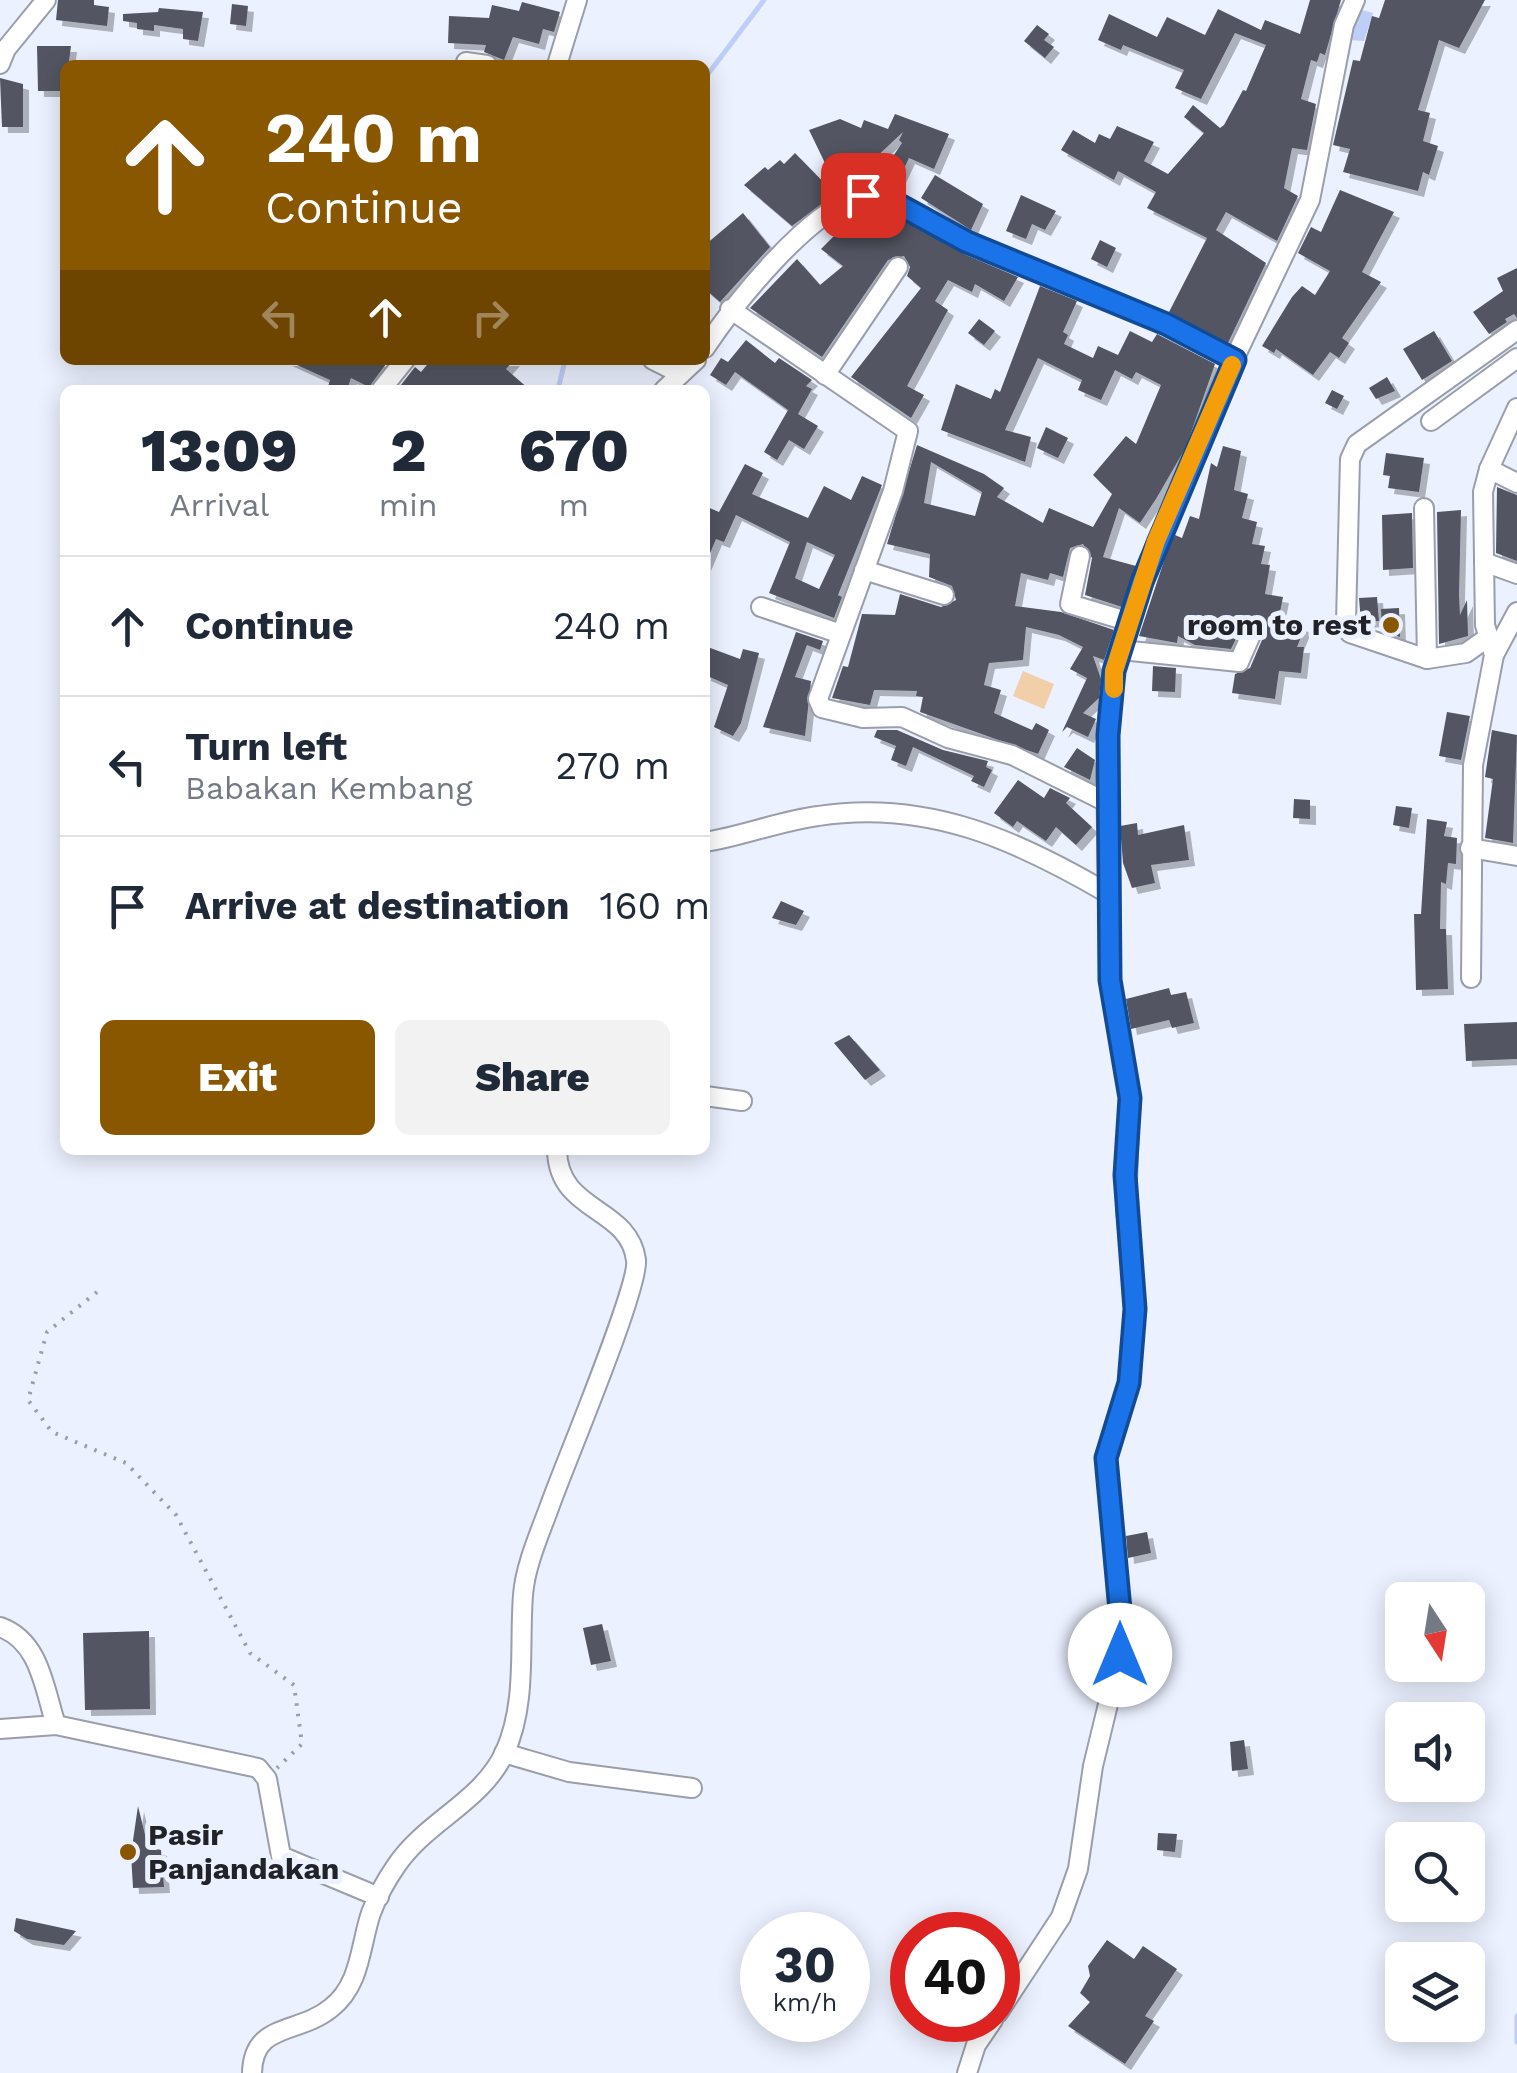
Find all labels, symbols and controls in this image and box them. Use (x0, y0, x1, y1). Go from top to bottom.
text: 240 m (265, 97, 482, 179)
icon: ahead (100, 100, 230, 230)
pin (821, 153, 906, 238)
icon: arrive (836, 168, 891, 223)
text: Continue (265, 181, 463, 234)
icon: left (253, 290, 308, 345)
icon: ahead (358, 290, 413, 345)
icon: right (463, 290, 518, 345)
text: 13:09 (141, 415, 298, 486)
text: 2 (390, 415, 426, 486)
text: 670 (519, 415, 629, 486)
text: Arrival (169, 486, 269, 524)
text: min (379, 486, 438, 524)
text: m (559, 486, 589, 524)
icon: ahead (100, 599, 155, 654)
text: Continue (185, 604, 354, 648)
text: 240 m (553, 604, 670, 648)
place label: room to rest (1187, 607, 1371, 642)
marker: room to rest (1380, 614, 1402, 636)
text: Turn left (185, 725, 347, 769)
icon: left (100, 739, 155, 794)
text: 270 m (555, 744, 670, 788)
text: Babakan Kembang (185, 769, 472, 807)
icon: arrive (100, 879, 155, 934)
text: Arrive at destination (185, 884, 570, 928)
text: 160 m (600, 884, 710, 928)
button: Exit (100, 1020, 375, 1135)
button: Share (395, 1020, 670, 1135)
north arrow (1385, 1582, 1485, 1682)
map controls (1385, 1582, 1485, 2042)
position arrow (1068, 1603, 1172, 1707)
button: sound (1385, 1702, 1485, 1802)
place label: Pasir Panjandakan (148, 1817, 339, 1886)
button: search (1385, 1822, 1485, 1922)
marker: Pasir Panjandakan (117, 1841, 139, 1863)
speed limit sign: 40 (890, 1912, 1020, 2042)
text: 30 (774, 1935, 836, 1994)
button: layers (1385, 1942, 1485, 2042)
text: km/h (773, 1988, 837, 2017)

